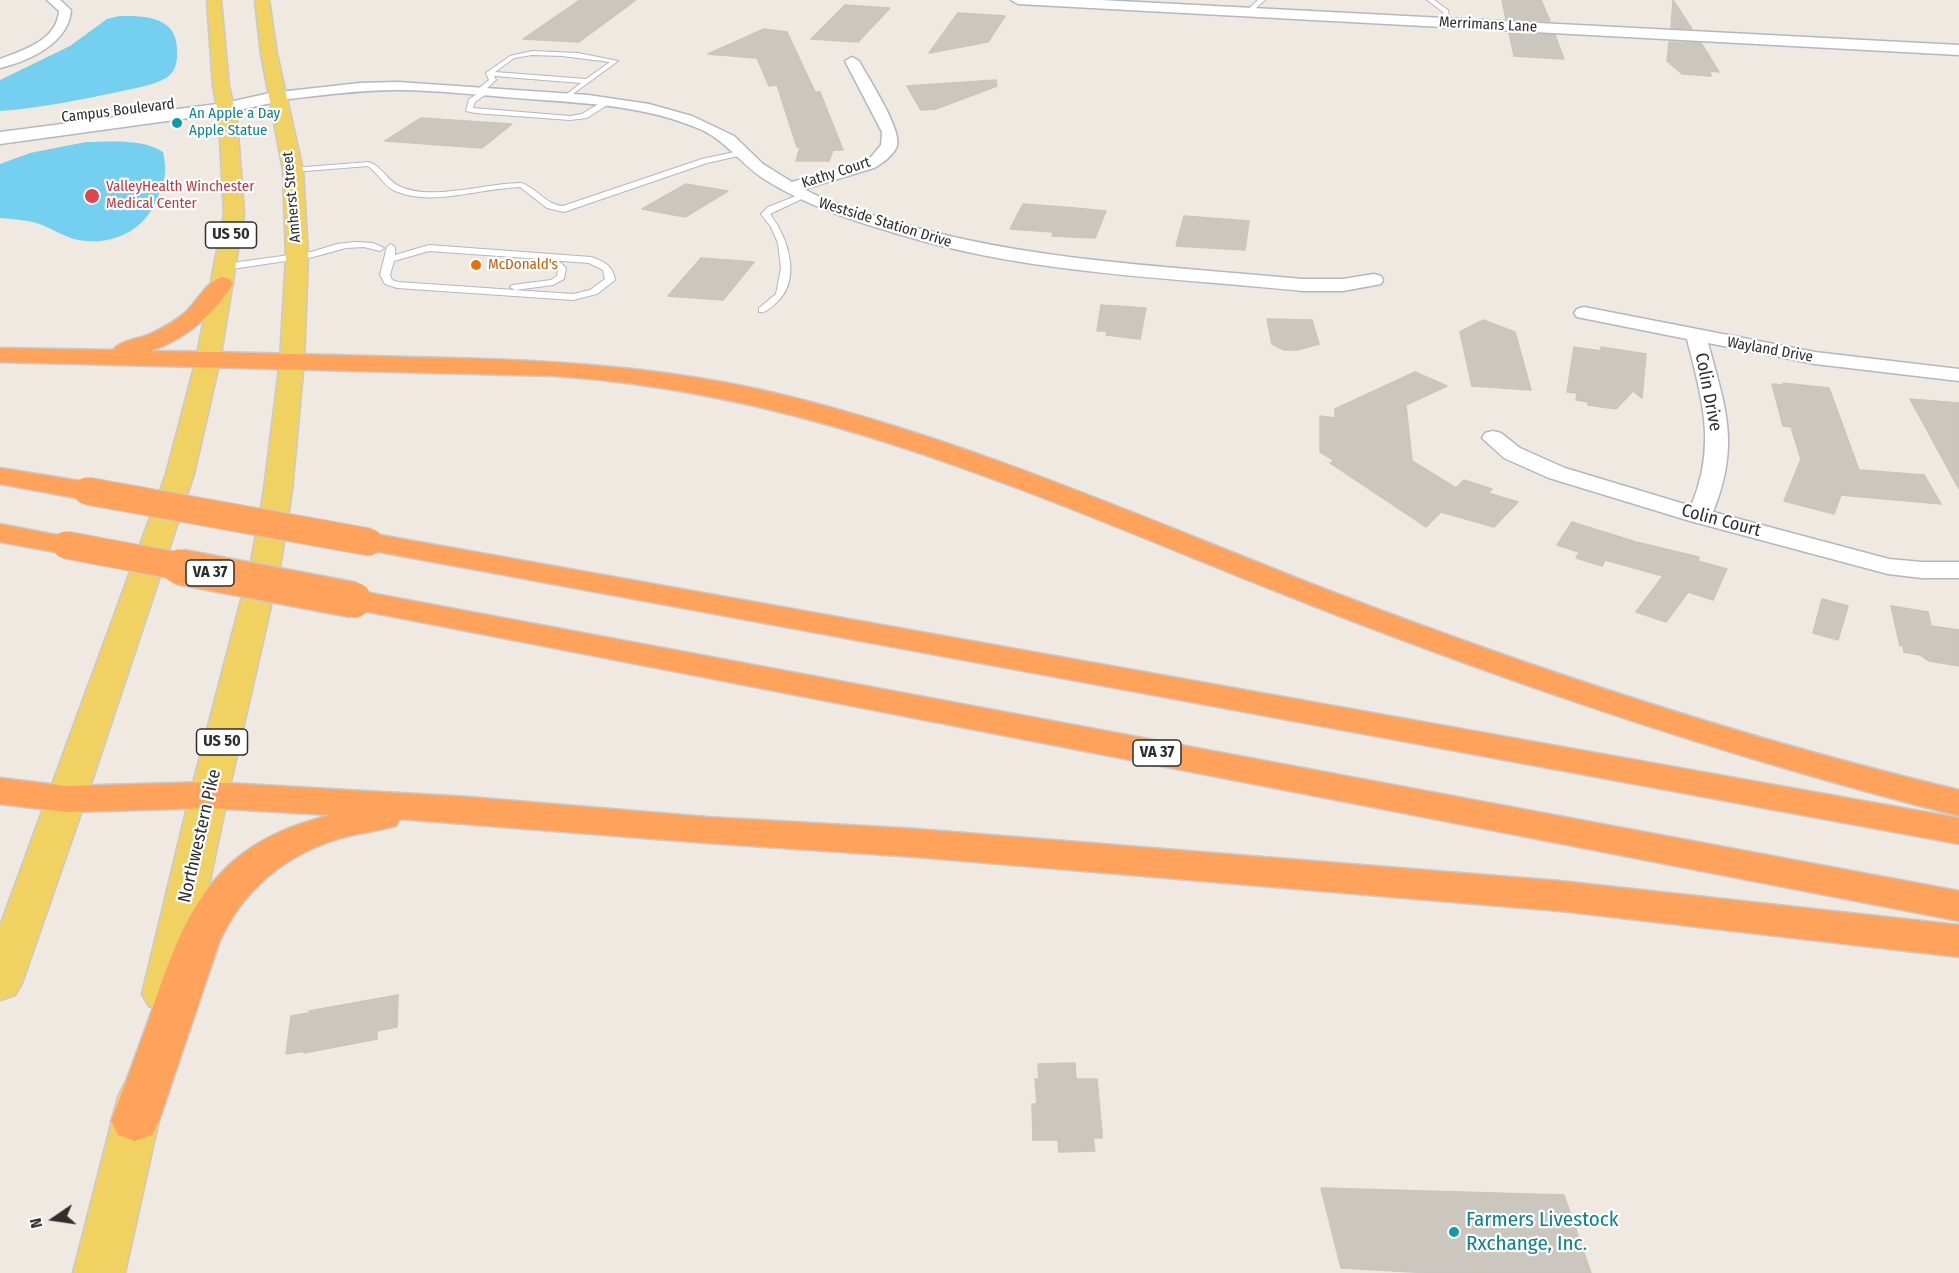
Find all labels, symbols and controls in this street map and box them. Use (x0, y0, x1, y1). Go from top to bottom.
street label: Merrimans Lane (1438, 13, 1538, 37)
street label: Campus Boulevard (60, 95, 176, 127)
place label: An Apple a Day Apple Statue (189, 105, 280, 140)
marker: An Apple a Day Apple Statue (170, 116, 184, 130)
street label: Amherst Street (279, 151, 305, 243)
street label: Kathy Court (799, 153, 873, 193)
place label: ValleyHealth Winchester Medical Center (106, 178, 254, 213)
marker: ValleyHealth Winchester Medical Center (83, 187, 101, 205)
street label: Westside Station Drive (816, 194, 954, 252)
road number: US 50 (206, 222, 256, 248)
place label: McDonald's (488, 256, 558, 274)
marker: McDonald's (469, 258, 483, 272)
street label: Wayland Drive (1726, 334, 1814, 366)
street label: Colin Drive (1690, 351, 1726, 433)
street label: Colin Court (1679, 500, 1763, 542)
road number: VA 37 (186, 560, 234, 586)
road number: US 50 (196, 729, 248, 755)
road number: VA 37 (1133, 740, 1181, 766)
street label: Northwestern Pike (174, 767, 226, 905)
north arrow (24, 1189, 84, 1249)
place label: Farmers Livestock Rxchange, Inc. (1466, 1207, 1619, 1257)
text: N (26, 1216, 46, 1230)
marker: Farmers Livestock Rxchange, Inc. (1447, 1225, 1461, 1239)

